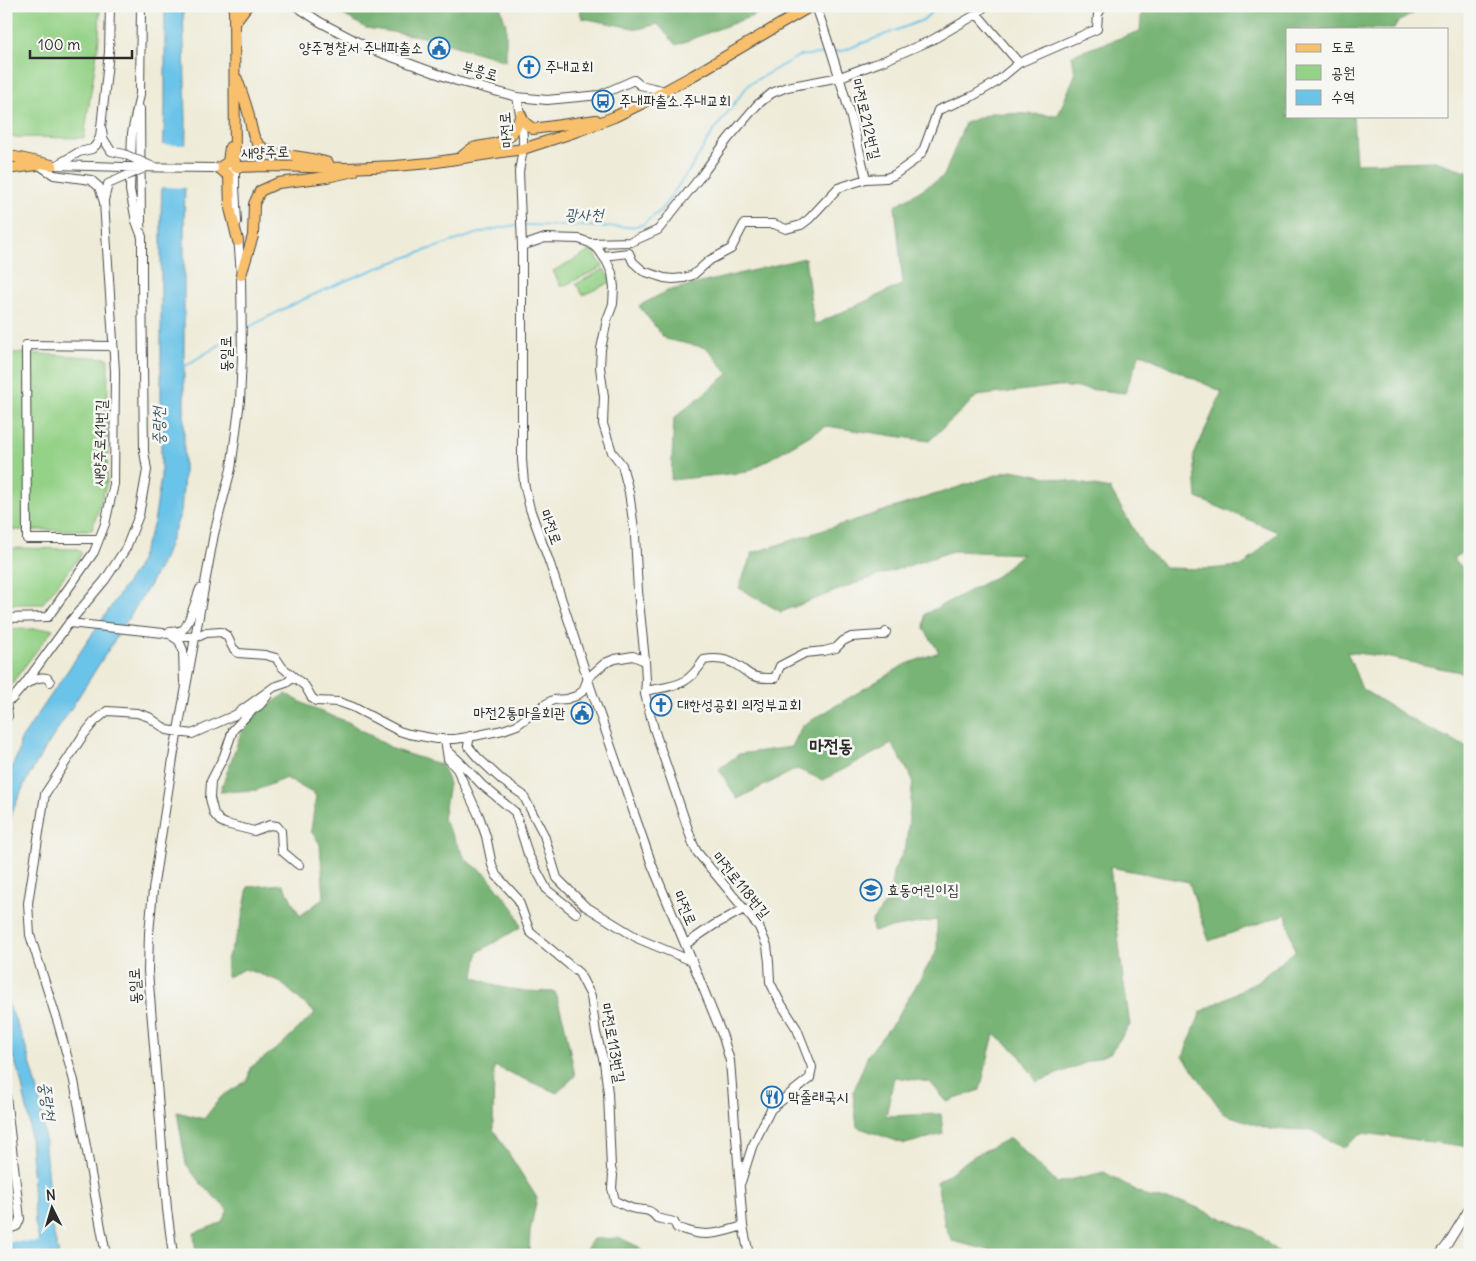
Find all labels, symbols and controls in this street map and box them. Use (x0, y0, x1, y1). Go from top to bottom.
scale bar (30, 28, 132, 60)
legend (1286, 28, 1448, 118)
text: 100 m (38, 35, 80, 54)
public building icon: 양주경찰서 주내파출소 (427, 36, 451, 60)
text: 도로 (1331, 37, 1355, 56)
place label: 양주경찰서 주내파출소 (299, 38, 423, 57)
church icon: 주내교회 (517, 55, 541, 79)
street label: 부흥로 (460, 56, 500, 85)
place label: 주내교회 (545, 57, 593, 76)
text: 공원 (1331, 63, 1355, 82)
street label: 마전로212번길 (848, 76, 885, 161)
text: 수역 (1331, 87, 1355, 106)
bus stop icon: 주내파출소.주내교회 (591, 89, 615, 113)
place label: 주내파출소.주내교회 (619, 91, 731, 110)
street label: 마전로 (495, 111, 516, 149)
street label: 새양주로 (241, 142, 289, 161)
water label: 광사천 (565, 204, 605, 224)
street label: 동일로 (216, 336, 235, 372)
street label: 새양주로41번길 (88, 399, 111, 487)
water label: 중랑천 (148, 404, 168, 445)
street label: 마전로 (536, 507, 567, 547)
church icon: 대한성공회 의정부교회 (649, 693, 673, 717)
place label: 대한성공회 의정부교회 (677, 695, 801, 714)
public building icon: 마전2통마을회관 (570, 701, 594, 725)
place label: 마전2통마을회관 (473, 703, 566, 722)
district label: 마전동 (809, 734, 853, 757)
street label: 마전로118번길 (709, 847, 774, 922)
school or university icon: 효동어린이집 (859, 878, 883, 902)
place label: 효동어린이집 (887, 880, 959, 899)
street label: 마전로 (670, 887, 701, 928)
street label: 동일로 (124, 967, 145, 1005)
street label: 마전로113번길 (597, 1001, 630, 1084)
water label: 중랑천 (35, 1080, 61, 1124)
restaurant icon: 막줄래국시 (760, 1085, 784, 1109)
place label: 막줄래국시 (788, 1087, 848, 1106)
north arrow (28, 1184, 78, 1234)
text: N (45, 1186, 56, 1204)

